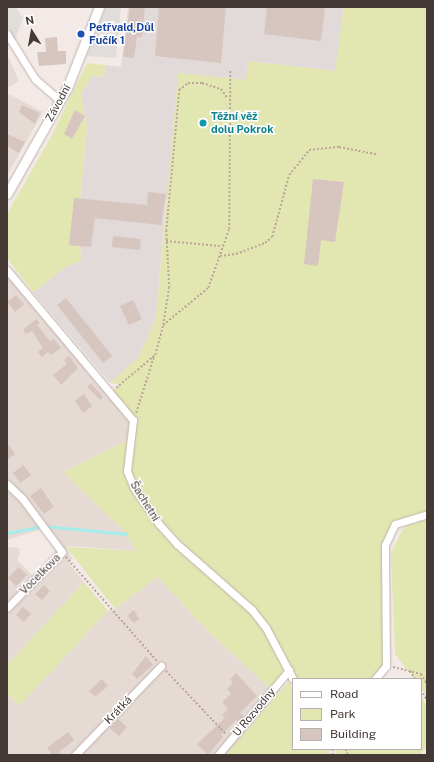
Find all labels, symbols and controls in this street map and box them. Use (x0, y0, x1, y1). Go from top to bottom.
north arrow (12, 12, 52, 52)
text: N (24, 14, 35, 27)
place label: Petřvald,Důl Fučík 1 (89, 21, 154, 47)
marker: Petřvald,Důl Fučík 1 (76, 29, 86, 39)
street label: Závodní (42, 82, 74, 124)
place label: Těžní věž dolu Pokrok (211, 110, 273, 136)
marker: Těžní věž dolu Pokrok (198, 118, 208, 128)
street label: Šachetní (127, 478, 163, 524)
street label: Vocelkova (17, 551, 63, 597)
legend (292, 678, 422, 750)
street label: U Rozvodny (230, 685, 278, 739)
text: Road (330, 687, 358, 701)
street label: Krátká (101, 693, 135, 727)
text: Park (330, 707, 356, 721)
text: Building (330, 727, 376, 741)

